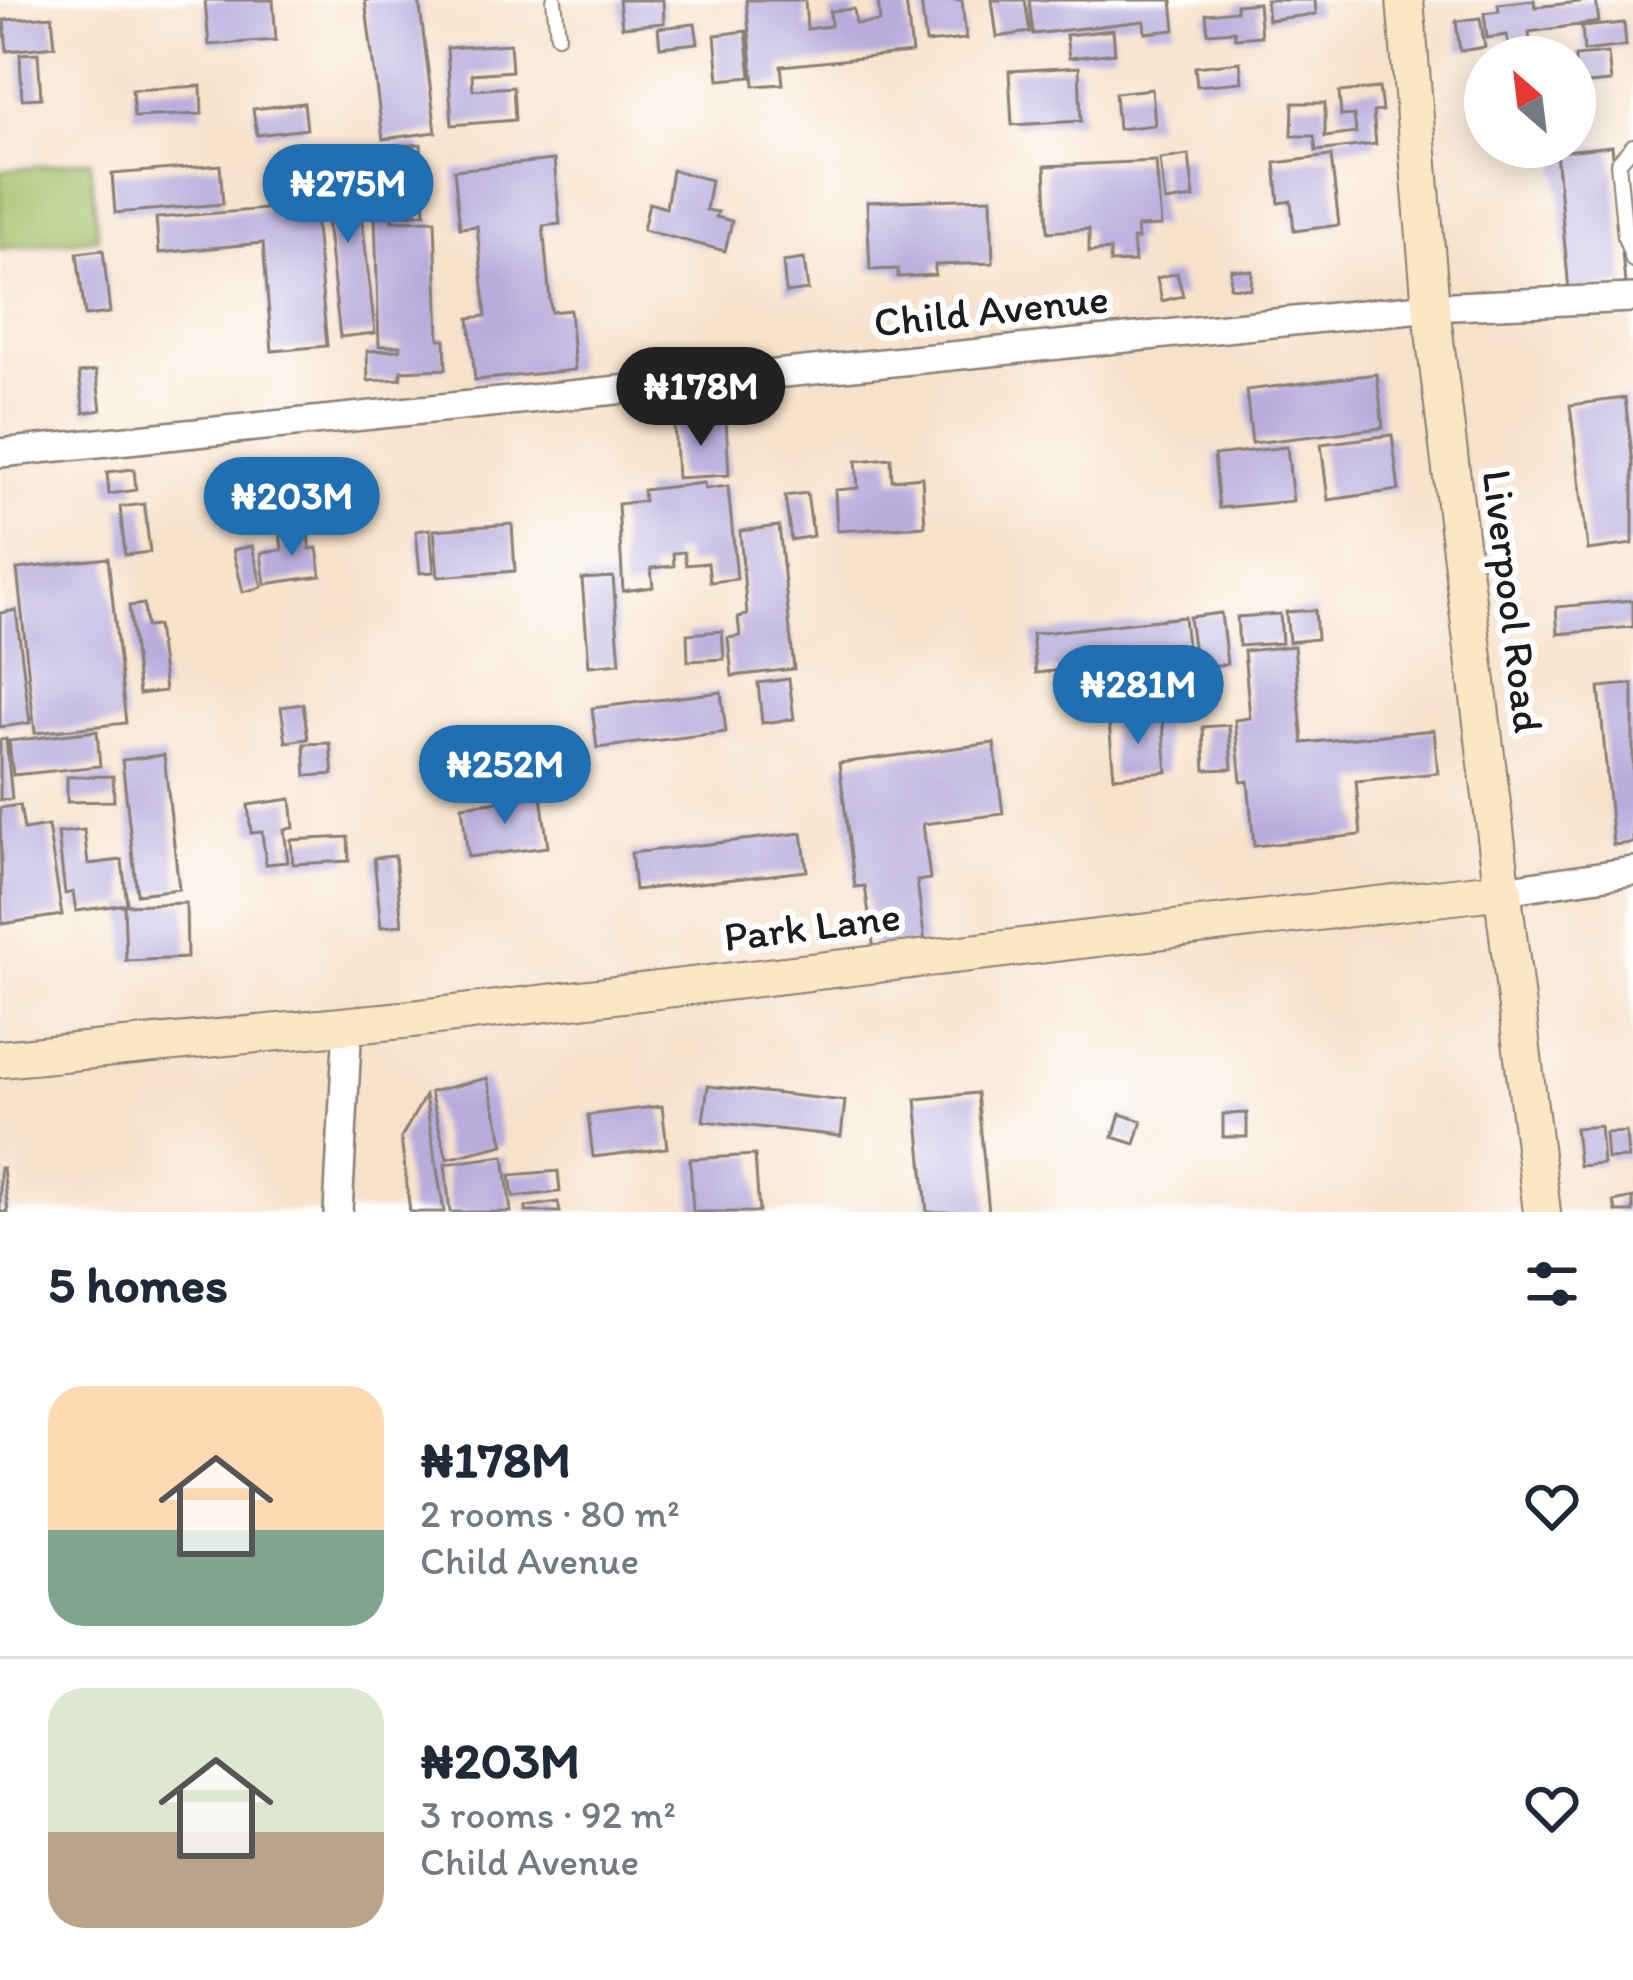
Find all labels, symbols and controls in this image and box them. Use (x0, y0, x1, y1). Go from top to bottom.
north arrow (1464, 36, 1596, 168)
map controls (1464, 36, 1596, 168)
pin: ₦275M (264, 144, 432, 246)
text: ₦275M (289, 159, 407, 206)
street label: Child Avenue (871, 272, 1111, 348)
pin: ₦178M (617, 347, 785, 449)
text: ₦178M (643, 362, 759, 409)
pin: ₦203M (208, 457, 376, 559)
street label: Liverpool Road (1472, 467, 1554, 735)
text: ₦203M (231, 472, 353, 519)
pin: ₦281M (1054, 645, 1222, 747)
text: ₦281M (1080, 660, 1196, 707)
pin: ₦252M (421, 725, 589, 827)
text: ₦252M (446, 740, 564, 787)
street label: Park Lane (721, 890, 903, 962)
icon: filters (1519, 1251, 1585, 1317)
text: 5 homes (48, 1254, 228, 1315)
text: ₦178M (420, 1429, 571, 1490)
icon: home (144, 1434, 288, 1578)
icon: heart (1519, 1473, 1585, 1539)
text: 2 rooms · 80 m² (420, 1490, 680, 1537)
text: Child Avenue (420, 1537, 639, 1584)
text: ₦203M (420, 1730, 580, 1791)
icon: home (144, 1736, 288, 1880)
icon: heart (1519, 1775, 1585, 1841)
text: 3 rooms · 92 m² (420, 1791, 676, 1838)
text: Child Avenue (420, 1838, 639, 1885)

